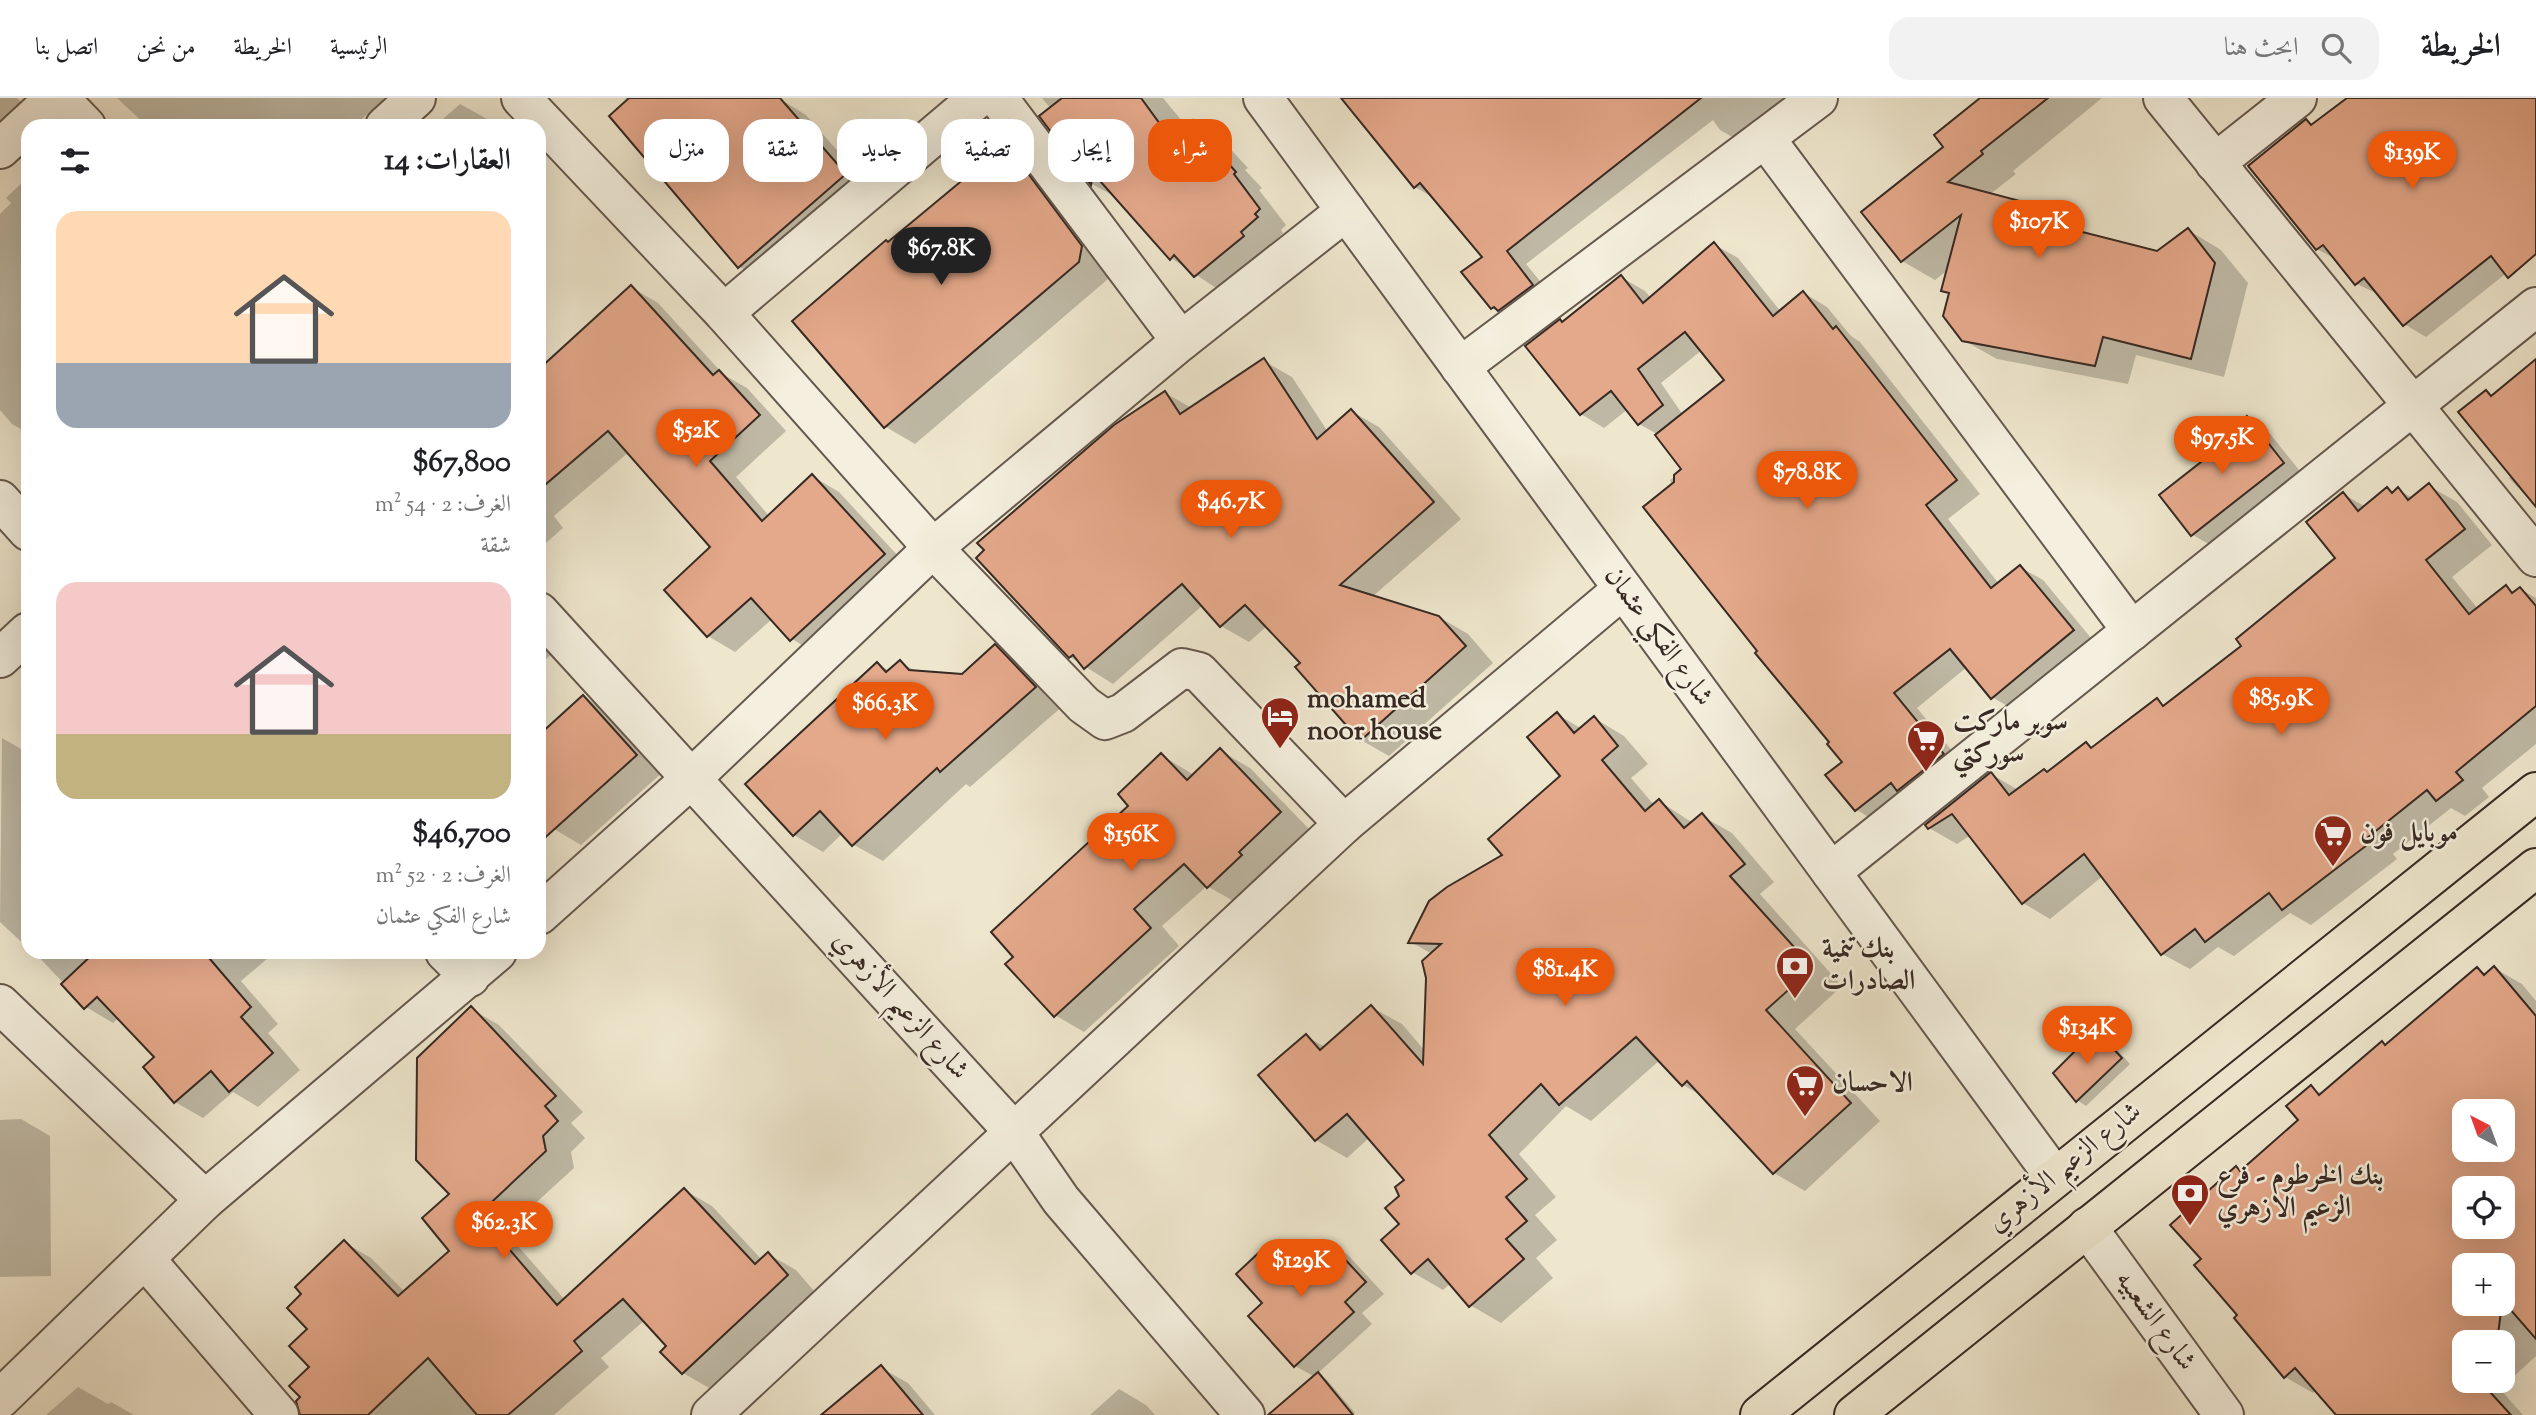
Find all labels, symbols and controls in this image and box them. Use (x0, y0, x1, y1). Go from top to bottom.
search box (1889, 17, 2379, 80)
text: الخريطة (2421, 24, 2501, 72)
icon: search (2317, 29, 2355, 67)
text: ابحث هنا (2224, 30, 2299, 67)
text: اتصل بنا (35, 31, 98, 65)
text: من نحن (136, 31, 196, 65)
text: الخريطة (234, 31, 292, 65)
text: الرئيسية (330, 31, 388, 65)
chip: منزل (644, 119, 729, 182)
chip: شقة (743, 119, 823, 182)
chip: جديد (837, 119, 927, 182)
chip: تصفية (941, 119, 1034, 182)
chip: إيجار (1048, 119, 1134, 182)
chip: شراء (1148, 119, 1232, 182)
pin: $139K (2363, 132, 2461, 191)
text: $139K (2384, 137, 2441, 170)
text: العقارات: 14 (384, 140, 511, 183)
icon: filters (56, 142, 94, 180)
pin: $107K (1990, 200, 2088, 260)
text: $107K (2009, 206, 2069, 239)
pin: $67.8K (884, 228, 998, 287)
text: $67.8K (907, 233, 975, 266)
icon: home (221, 256, 347, 382)
pin: $52K (655, 410, 737, 469)
text: $52K (672, 415, 720, 448)
pin: $97.5K (2165, 416, 2279, 476)
text: $97.5K (2190, 422, 2254, 455)
text: $67,800 (412, 442, 511, 485)
pin: $78.8K (1750, 452, 1864, 511)
text: $78.8K (1772, 457, 1842, 490)
pin: $46.7K (1174, 480, 1288, 540)
text: $46.7K (1197, 486, 1265, 519)
text: الغرف: 2 · 54 m² (375, 489, 511, 522)
text: شقة (481, 530, 511, 563)
street label: شارع الفكي عثمان (1591, 559, 1723, 717)
icon: home (221, 627, 347, 753)
pin: $85.9K (2224, 678, 2338, 737)
place label: mohamed noor house (1307, 680, 1442, 752)
pin: $66.3K (828, 682, 942, 742)
text: $85.9K (2249, 683, 2313, 716)
text: $66.3K (852, 688, 918, 721)
hotel icon: mohamed noor house (1259, 695, 1301, 750)
place label: سوبر ماركت سوركتي (1953, 703, 2068, 779)
supermarket icon: سوبر ماركت سوركتي (1905, 718, 1947, 773)
text: $46,700 (412, 813, 511, 856)
supermarket icon: موبايل فون (2312, 813, 2354, 868)
pin: $156K (1082, 814, 1180, 873)
place label: موبايل فون (2360, 814, 2458, 854)
text: $156K (1103, 819, 1159, 852)
text: الغرف: 2 · 52 m² (375, 860, 511, 893)
text: شارع الفكي عثمان (376, 901, 511, 934)
street label: شارع الزعيم الأزهري (818, 922, 979, 1093)
place label: بنك تنمية الصادرات (1822, 930, 1915, 1002)
bank icon: بنك تنمية الصادرات (1774, 945, 1816, 1000)
pin: $81.4K (1508, 948, 1622, 1008)
text: $81.4K (1532, 954, 1598, 987)
pin: $134K (2038, 1006, 2136, 1066)
text: $134K (2058, 1012, 2116, 1045)
supermarket icon: الاحسان (1784, 1063, 1826, 1118)
place label: الاحسان (1832, 1064, 1913, 1104)
street label: شارع الزعيم الأزهري (1978, 1092, 2154, 1247)
north arrow (2452, 1099, 2515, 1162)
map controls (2452, 1099, 2515, 1393)
place label: بنك الخرطوم - فرع الزعيم الازهري (2217, 1157, 2384, 1234)
bank icon: بنك الخرطوم - فرع الزعيم الازهري (2169, 1172, 2211, 1227)
button: locate (2452, 1176, 2515, 1239)
pin: $62.3K (447, 1202, 561, 1261)
text: $62.3K (471, 1207, 537, 1240)
pin: $129K (1252, 1240, 1350, 1299)
text: $129K (1272, 1245, 1330, 1278)
button: + (2452, 1253, 2515, 1316)
street label: شارع الشعبيه (2104, 1262, 2205, 1380)
button: − (2452, 1330, 2515, 1393)

